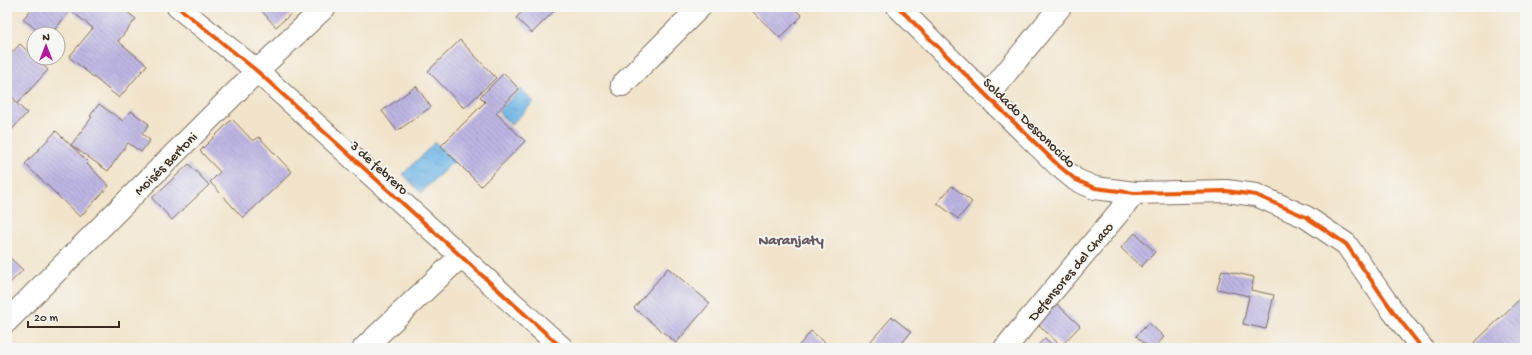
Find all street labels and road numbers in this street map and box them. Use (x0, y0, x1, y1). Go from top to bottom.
street label: Soldado Desconocido (978, 75, 1078, 172)
street label: Moisés Bertoni (131, 129, 202, 200)
street label: 3 de febrero (345, 138, 411, 199)
street label: Defensores del Chaco (1025, 220, 1118, 326)

